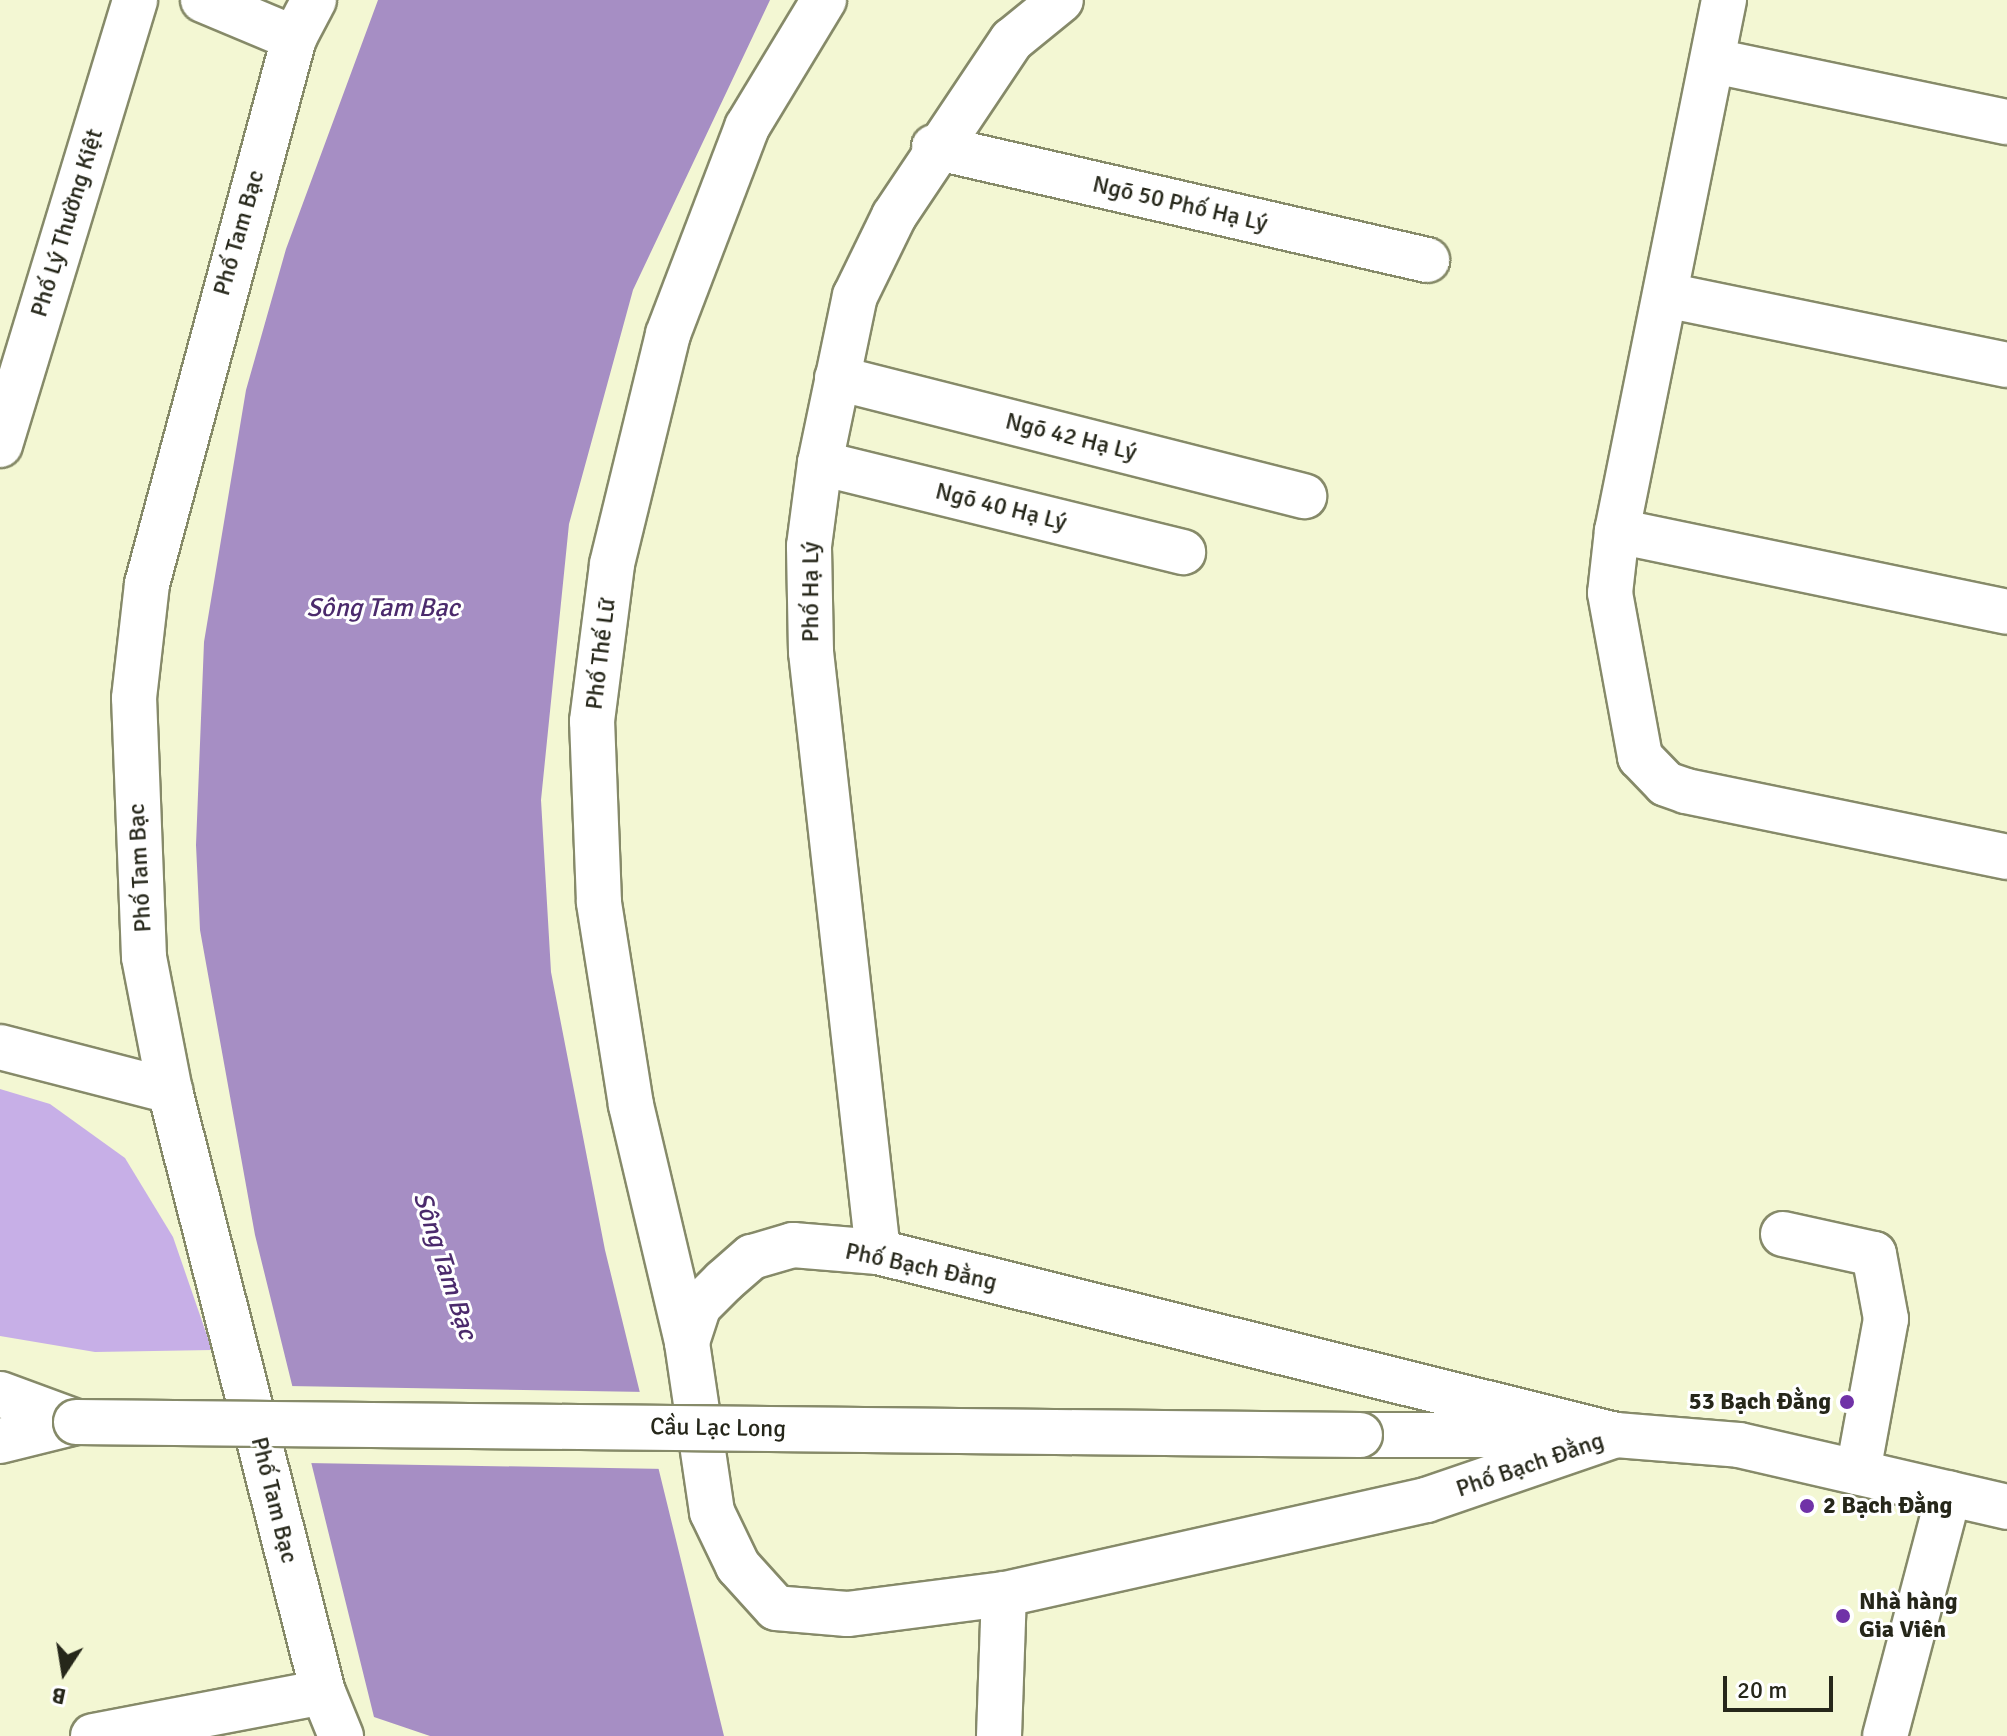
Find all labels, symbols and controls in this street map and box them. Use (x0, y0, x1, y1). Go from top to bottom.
street label: Phố Lý Thường Kiệt (25, 125, 109, 321)
street label: Phố Tam Bạc (207, 167, 271, 299)
street label: Ngõ 50 Phố Hạ Lý (1090, 170, 1270, 238)
street label: Ngõ 42 Hạ Lý (1002, 407, 1140, 467)
street label: Ngõ 40 Hạ Lý (932, 477, 1070, 537)
street label: Phố Hạ Lý (797, 542, 825, 642)
water label: Sông Tam Bạc (306, 593, 460, 625)
street label: Phố Thế Lữ (580, 597, 622, 711)
street label: Phố Tam Bạc (122, 803, 158, 933)
water label: Sông Tam Bạc (405, 1188, 483, 1344)
street label: Phố Bạch Đằng (843, 1237, 999, 1297)
place label: 53 Bạch Đằng (1689, 1388, 1831, 1416)
marker: 53 Bạch Đằng (1838, 1393, 1856, 1411)
street label: Cầu Lạc Long (650, 1412, 786, 1444)
street label: Phố Bạch Đằng (1452, 1426, 1608, 1504)
street label: Phố Tam Bạc (244, 1434, 304, 1566)
place label: 2 Bạch Đằng (1823, 1492, 1952, 1520)
marker: 2 Bạch Đằng (1798, 1497, 1816, 1515)
place label: Nhà hàng Gia Viên (1859, 1588, 1958, 1644)
marker: Nhà hàng Gia Viên (1834, 1607, 1852, 1625)
north arrow (24, 1632, 104, 1712)
scale bar (1727, 1660, 1837, 1710)
text: 20 m (1737, 1675, 1787, 1705)
text: B (49, 1681, 68, 1711)

